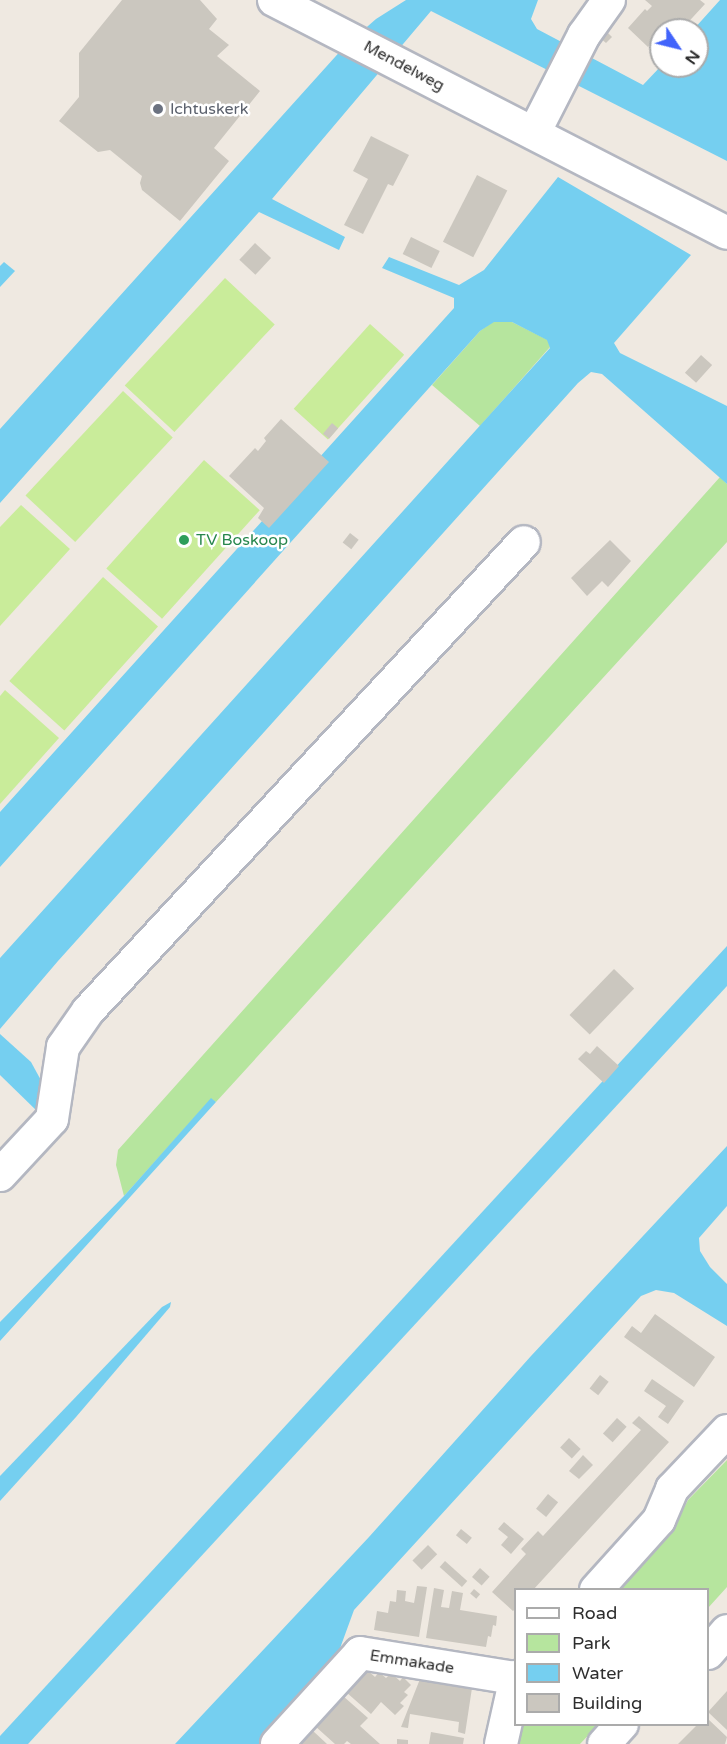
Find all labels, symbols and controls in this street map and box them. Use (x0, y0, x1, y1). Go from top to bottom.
north arrow (649, 18, 709, 78)
street label: Mendelweg (360, 37, 448, 95)
text: N (680, 46, 704, 68)
place label: Ichtuskerk (170, 99, 248, 119)
marker: Ichtuskerk (151, 102, 165, 116)
place label: TV Boskoop (196, 530, 288, 550)
marker: TV Boskoop (177, 533, 191, 547)
legend (514, 1588, 709, 1726)
text: Road (572, 1602, 617, 1624)
text: Park (572, 1632, 610, 1654)
street label: Emmakade (368, 1646, 456, 1678)
text: Water (572, 1662, 623, 1684)
text: Building (572, 1692, 642, 1714)

